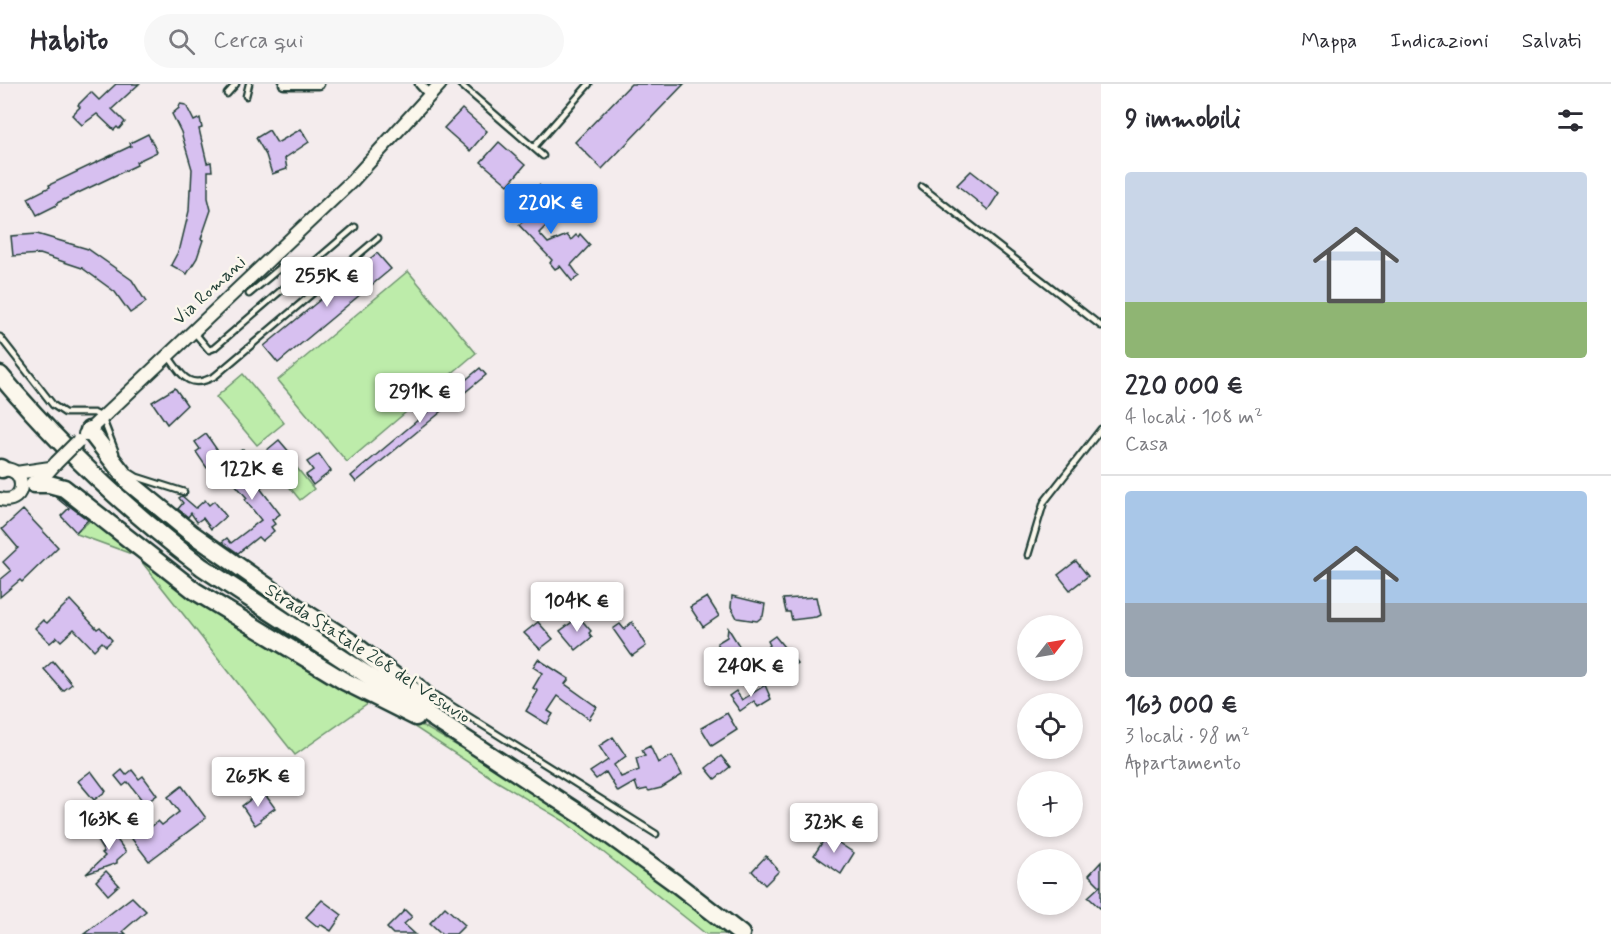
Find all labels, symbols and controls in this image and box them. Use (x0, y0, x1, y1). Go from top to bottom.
search box (144, 14, 564, 68)
text: Habito (30, 23, 108, 60)
icon: search (165, 25, 198, 58)
text: Cerca qui (213, 27, 303, 55)
text: Mappa (1301, 27, 1357, 55)
text: Indicazioni (1390, 27, 1489, 55)
text: Salvati (1522, 27, 1581, 55)
text: 9 immobili (1125, 103, 1241, 137)
icon: filters (1554, 104, 1587, 137)
pin: 220K € (502, 184, 600, 235)
text: 220K € (518, 190, 584, 217)
icon: home (1302, 211, 1410, 319)
street label: Via Romani (168, 251, 251, 331)
pin: 255K € (278, 257, 376, 308)
text: 255K € (295, 263, 359, 290)
text: 220 000 € (1125, 370, 1243, 404)
pin: 291K € (371, 373, 469, 424)
text: 291K € (389, 379, 451, 406)
text: 4 locali · 108 m² (1125, 404, 1263, 431)
text: Casa (1125, 431, 1168, 458)
pin: 122K € (203, 450, 301, 501)
text: 122K € (220, 456, 284, 483)
icon: home (1302, 530, 1410, 638)
street label: Strada Statale 268 del Vesuvio (260, 578, 475, 729)
pin: 104K € (528, 582, 626, 633)
text: 104K € (545, 588, 609, 615)
north arrow (1017, 615, 1083, 681)
map controls (1017, 615, 1083, 915)
pin: 240K € (702, 647, 800, 698)
text: 240K € (718, 653, 784, 680)
text: 163 000 € (1125, 689, 1238, 723)
button: locate (1017, 693, 1083, 759)
text: 3 locali · 98 m² (1125, 723, 1250, 750)
text: Appartamento (1125, 750, 1241, 777)
pin: 265K € (209, 757, 307, 808)
text: 265K € (226, 763, 290, 790)
button: + (1017, 771, 1083, 837)
pin: 163K € (60, 800, 158, 851)
pin: 323K € (785, 803, 883, 854)
text: 163K € (79, 806, 139, 833)
text: 323K € (804, 809, 864, 836)
button: − (1017, 849, 1083, 915)

